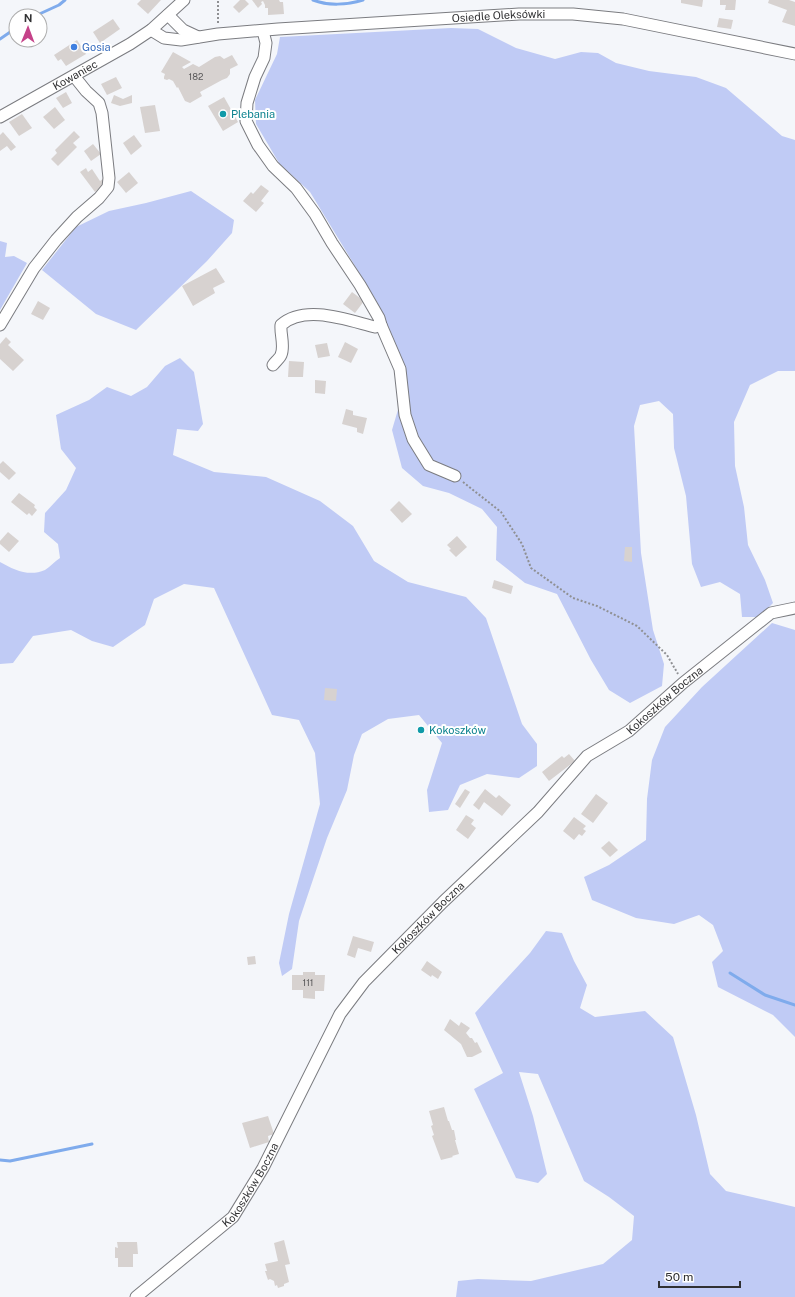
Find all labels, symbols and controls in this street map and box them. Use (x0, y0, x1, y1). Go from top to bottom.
north arrow (8, 8, 48, 48)
street label: Osiedle Oleksówki (451, 8, 545, 24)
text: N (24, 12, 33, 24)
place label: Gosia (82, 41, 111, 53)
marker: Gosia (69, 42, 79, 52)
street label: Kowaniec (51, 58, 99, 92)
house number: 182 (189, 71, 203, 82)
place label: Plebania (231, 108, 275, 120)
marker: Plebania (218, 109, 228, 119)
street label: Kokoszków Boczna (624, 664, 705, 736)
place label: Kokoszków (429, 724, 486, 736)
marker: Kokoszków (416, 725, 426, 735)
street label: Kokoszków Boczna (389, 879, 466, 956)
house number: 111 (303, 977, 314, 988)
street label: Kokoszków Boczna (220, 1141, 281, 1229)
scale bar (659, 1263, 740, 1289)
text: 50 m (665, 1270, 693, 1284)

